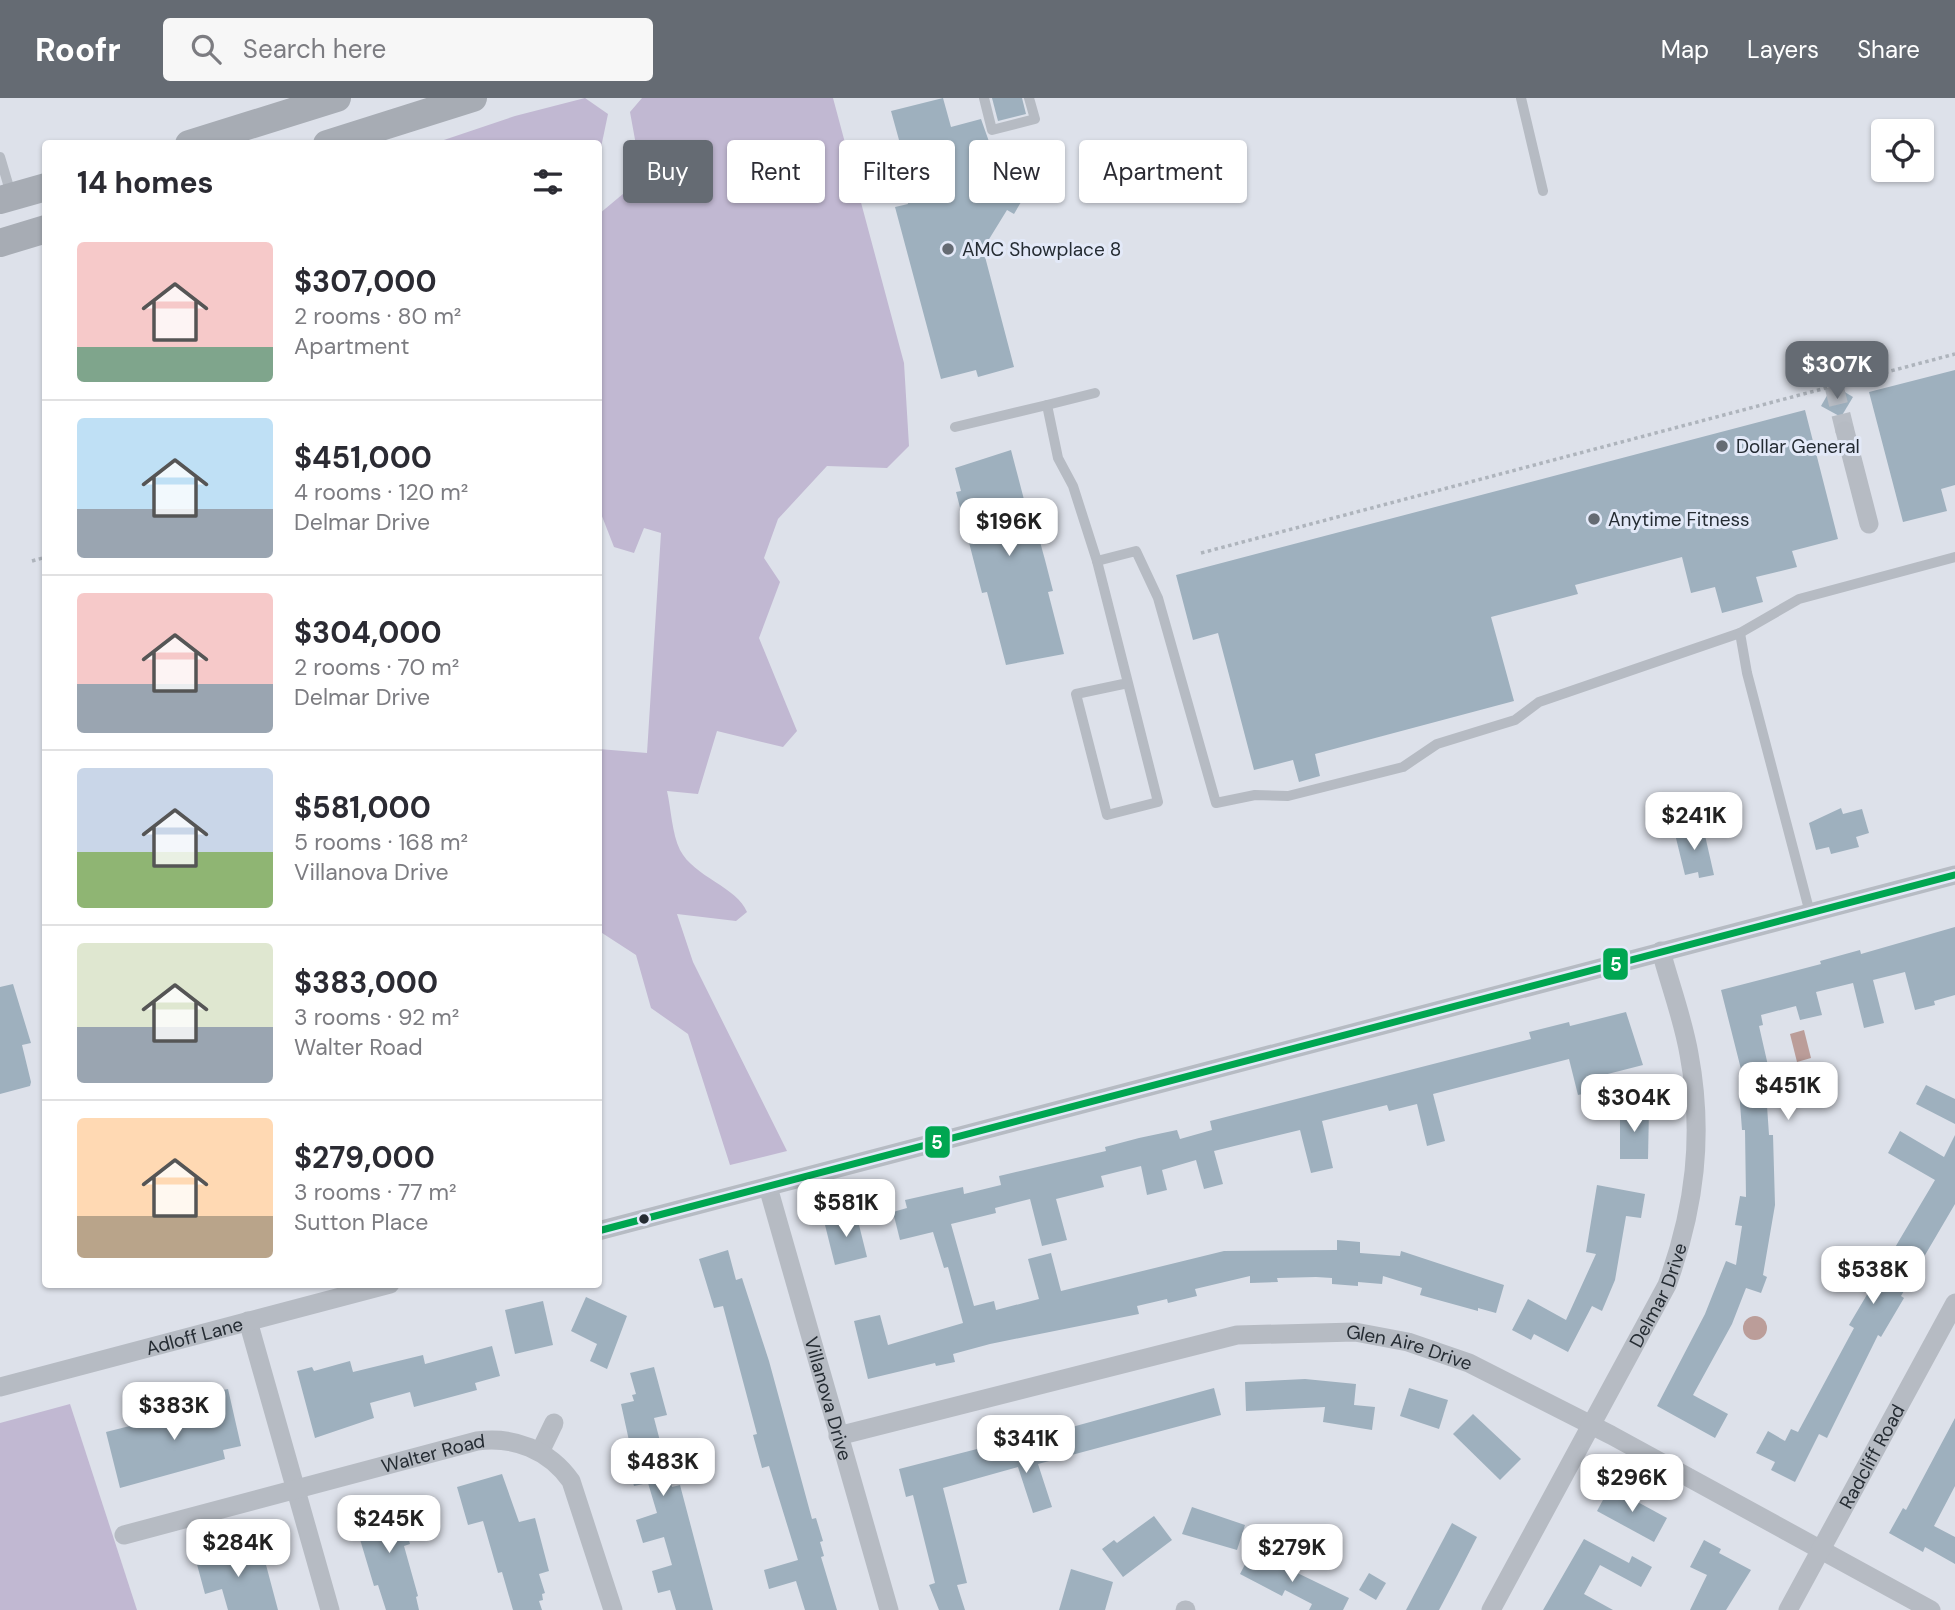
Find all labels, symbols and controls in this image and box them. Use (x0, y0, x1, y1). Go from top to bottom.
search box (163, 18, 653, 81)
text: Roofr (35, 28, 121, 71)
icon: search (187, 30, 225, 68)
text: Search here (243, 32, 386, 66)
text: Map (1661, 34, 1709, 65)
text: Layers (1747, 34, 1819, 65)
text: Share (1857, 34, 1920, 65)
map controls (1871, 119, 1934, 182)
button: locate (1871, 119, 1934, 182)
chip: Buy (623, 140, 713, 203)
chip: Rent (727, 140, 825, 203)
chip: Filters (839, 140, 955, 203)
chip: New (969, 140, 1065, 203)
chip: Apartment (1079, 140, 1247, 203)
text: 14 homes (77, 163, 214, 202)
icon: filters (529, 163, 567, 201)
place label: AMC Showplace 8 (962, 237, 1121, 262)
marker: AMC Showplace 8 (940, 241, 956, 257)
text: $307,000 (294, 262, 437, 301)
icon: home (133, 270, 217, 354)
text: 2 rooms · 80 m² (294, 301, 461, 331)
text: Apartment (294, 331, 409, 361)
pin: $307K (1788, 342, 1886, 401)
text: $307K (1801, 349, 1873, 379)
place label: Dollar General (1736, 434, 1860, 459)
text: $451,000 (294, 438, 432, 477)
marker: Dollar General (1714, 438, 1730, 454)
icon: home (133, 446, 217, 530)
text: 4 rooms · 120 m² (294, 477, 468, 507)
pin: $196K (960, 498, 1058, 558)
text: $196K (976, 506, 1042, 536)
text: Delmar Drive (294, 507, 430, 537)
place label: Anytime Fitness (1608, 507, 1750, 532)
marker: Anytime Fitness (1586, 511, 1602, 527)
text: $304,000 (294, 613, 442, 652)
icon: home (133, 621, 217, 705)
text: 2 rooms · 70 m² (294, 652, 459, 682)
text: Delmar Drive (294, 682, 430, 712)
text: $581,000 (294, 788, 431, 827)
pin: $241K (1645, 792, 1743, 852)
icon: home (133, 796, 217, 880)
text: $241K (1661, 800, 1727, 830)
text: 5 rooms · 168 m² (294, 827, 468, 857)
text: Villanova Drive (294, 857, 449, 887)
line badge: 5 (1602, 947, 1629, 981)
text: 5 (1610, 952, 1622, 977)
text: $383,000 (294, 963, 438, 1002)
icon: home (133, 971, 217, 1055)
text: 3 rooms · 92 m² (294, 1002, 459, 1032)
text: Walter Road (294, 1032, 423, 1062)
pin: $451K (1739, 1062, 1837, 1122)
text: $451K (1755, 1070, 1821, 1100)
pin: $304K (1585, 1074, 1683, 1134)
text: $304K (1597, 1082, 1671, 1112)
line badge: 5 (924, 1125, 951, 1159)
text: 5 (931, 1130, 943, 1155)
text: $279,000 (294, 1138, 435, 1177)
icon: home (133, 1146, 217, 1230)
text: 3 rooms · 77 m² (294, 1177, 457, 1207)
pin: $581K (797, 1180, 895, 1239)
text: $581K (813, 1187, 879, 1217)
text: Sutton Place (294, 1207, 428, 1237)
unlabelled marker (637, 1212, 651, 1226)
street label: Delmar Drive (1623, 1240, 1692, 1351)
pin: $538K (1824, 1246, 1922, 1306)
text: $538K (1837, 1254, 1909, 1284)
street label: Adloff Lane (143, 1311, 246, 1360)
street label: Glen Aire Drive (1346, 1319, 1476, 1376)
street label: Villanova Drive (799, 1334, 858, 1463)
pin: $383K (125, 1382, 223, 1442)
text: $383K (138, 1390, 210, 1420)
street label: Radcliff Road (1833, 1400, 1910, 1513)
pin: $341K (977, 1416, 1075, 1475)
text: $341K (993, 1423, 1059, 1453)
street label: Walter Road (379, 1428, 486, 1478)
pin: $483K (614, 1438, 712, 1498)
text: $483K (627, 1446, 699, 1476)
pin: $296K (1583, 1454, 1681, 1514)
text: $296K (1596, 1462, 1668, 1492)
pin: $245K (340, 1496, 438, 1555)
text: $245K (353, 1503, 425, 1533)
pin: $284K (189, 1520, 287, 1579)
pin: $279K (1243, 1524, 1341, 1584)
text: $284K (202, 1527, 274, 1557)
text: $279K (1258, 1532, 1326, 1562)

